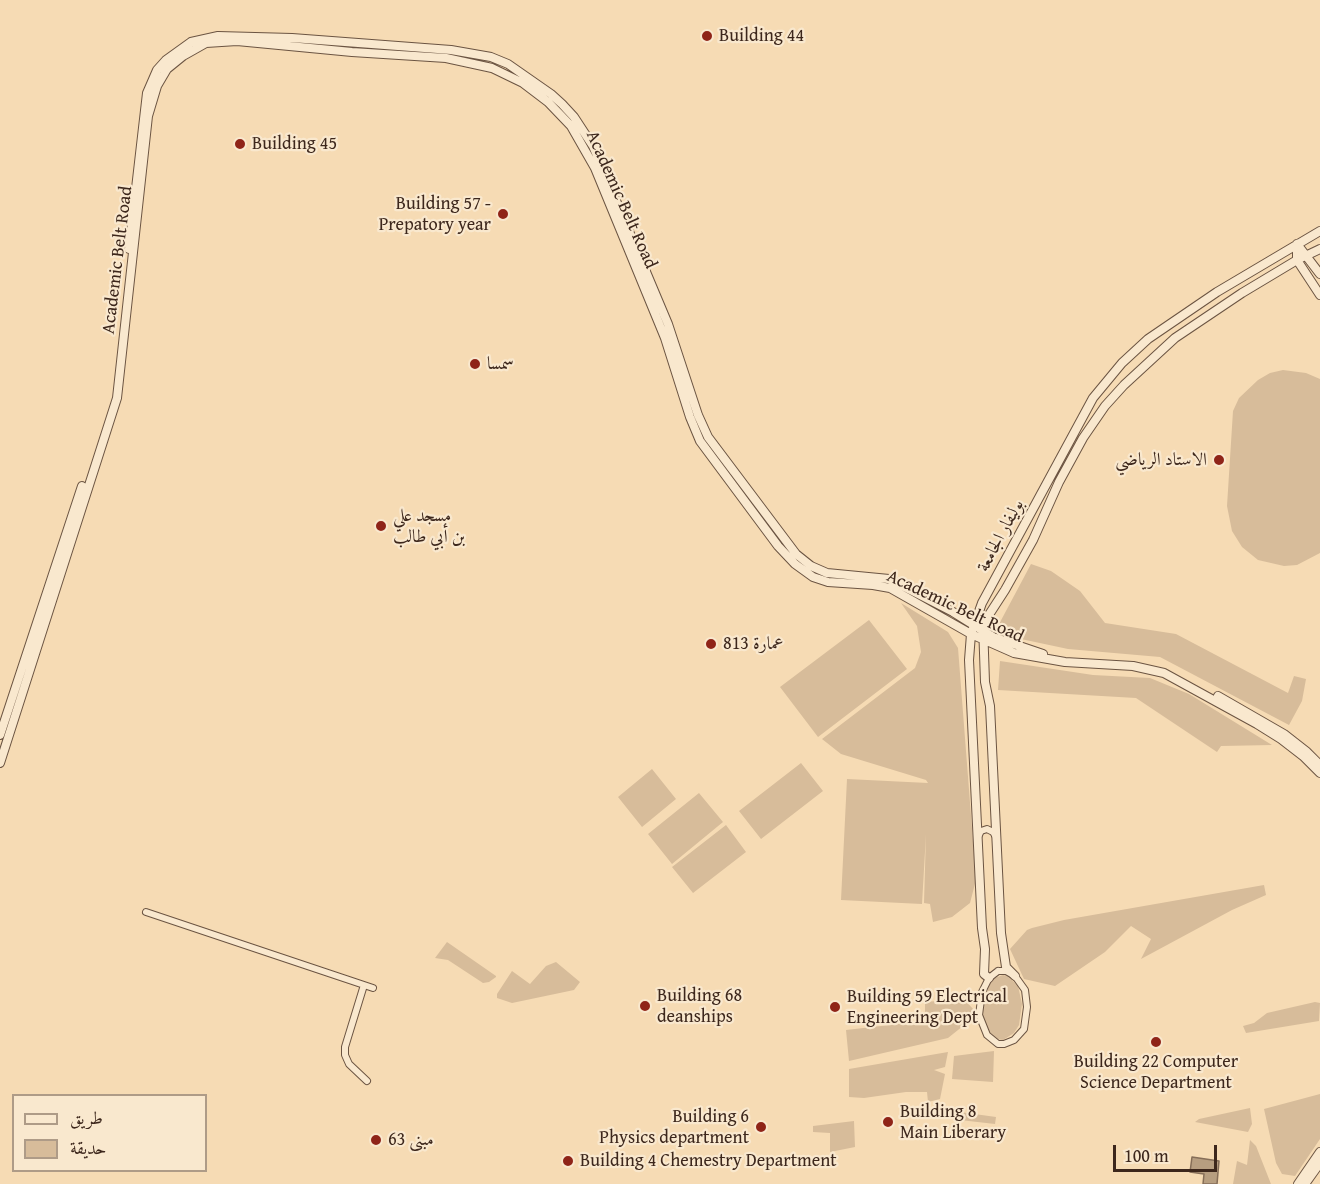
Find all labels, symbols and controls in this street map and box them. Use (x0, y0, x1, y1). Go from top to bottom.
place label: Building 44 (719, 25, 804, 47)
marker: Building 44 (700, 29, 714, 43)
street label: Academic Belt Road (581, 128, 661, 272)
place label: Building 45 (252, 133, 337, 155)
marker: Building 45 (233, 137, 247, 151)
street label: Academic Belt Road (98, 185, 138, 335)
place label: Building 57 - Prepatory year (379, 193, 491, 236)
marker: Building 57 - Prepatory year (496, 207, 510, 221)
place label: سمسا (487, 353, 514, 375)
marker: سمسا (468, 357, 482, 371)
place label: الاستاد الرياضي (1115, 449, 1207, 471)
marker: الاستاد الرياضي (1212, 453, 1226, 467)
street label: بوليفار الجامعة (973, 496, 1029, 576)
place label: مسجد علي بن أبي طالب (393, 505, 465, 548)
marker: مسجد علي بن أبي طالب (374, 519, 388, 533)
street label: Academic Belt Road (883, 566, 1027, 648)
place label: عمارة 813 (723, 633, 784, 655)
marker: عمارة 813 (704, 637, 718, 651)
place label: Building 68 deanships (657, 985, 742, 1028)
place label: Building 59 Electrical Engineering Dept (847, 986, 1007, 1028)
marker: Building 68 deanships (638, 999, 652, 1013)
marker: Building 59 Electrical Engineering Dept (828, 1000, 842, 1014)
marker: Building 22 Computer Science Department (1149, 1035, 1163, 1049)
place label: Building 22 Computer Science Department (1074, 1051, 1238, 1094)
legend (12, 1094, 207, 1172)
place label: Building 8 Main Liberary (900, 1101, 1006, 1144)
text: طريق (70, 1104, 103, 1131)
place label: Building 6 Physics department (599, 1106, 749, 1148)
marker: Building 8 Main Liberary (881, 1115, 895, 1129)
marker: Building 6 Physics department (754, 1120, 768, 1134)
place label: مبنى 63 (388, 1129, 434, 1151)
marker: مبنى 63 (369, 1133, 383, 1147)
scale bar (1116, 1133, 1220, 1171)
text: حديقة (70, 1134, 106, 1161)
text: 100 m (1124, 1142, 1169, 1169)
place label: Building 4 Chemestry Department (580, 1150, 837, 1172)
marker: Building 4 Chemestry Department (561, 1154, 575, 1168)

